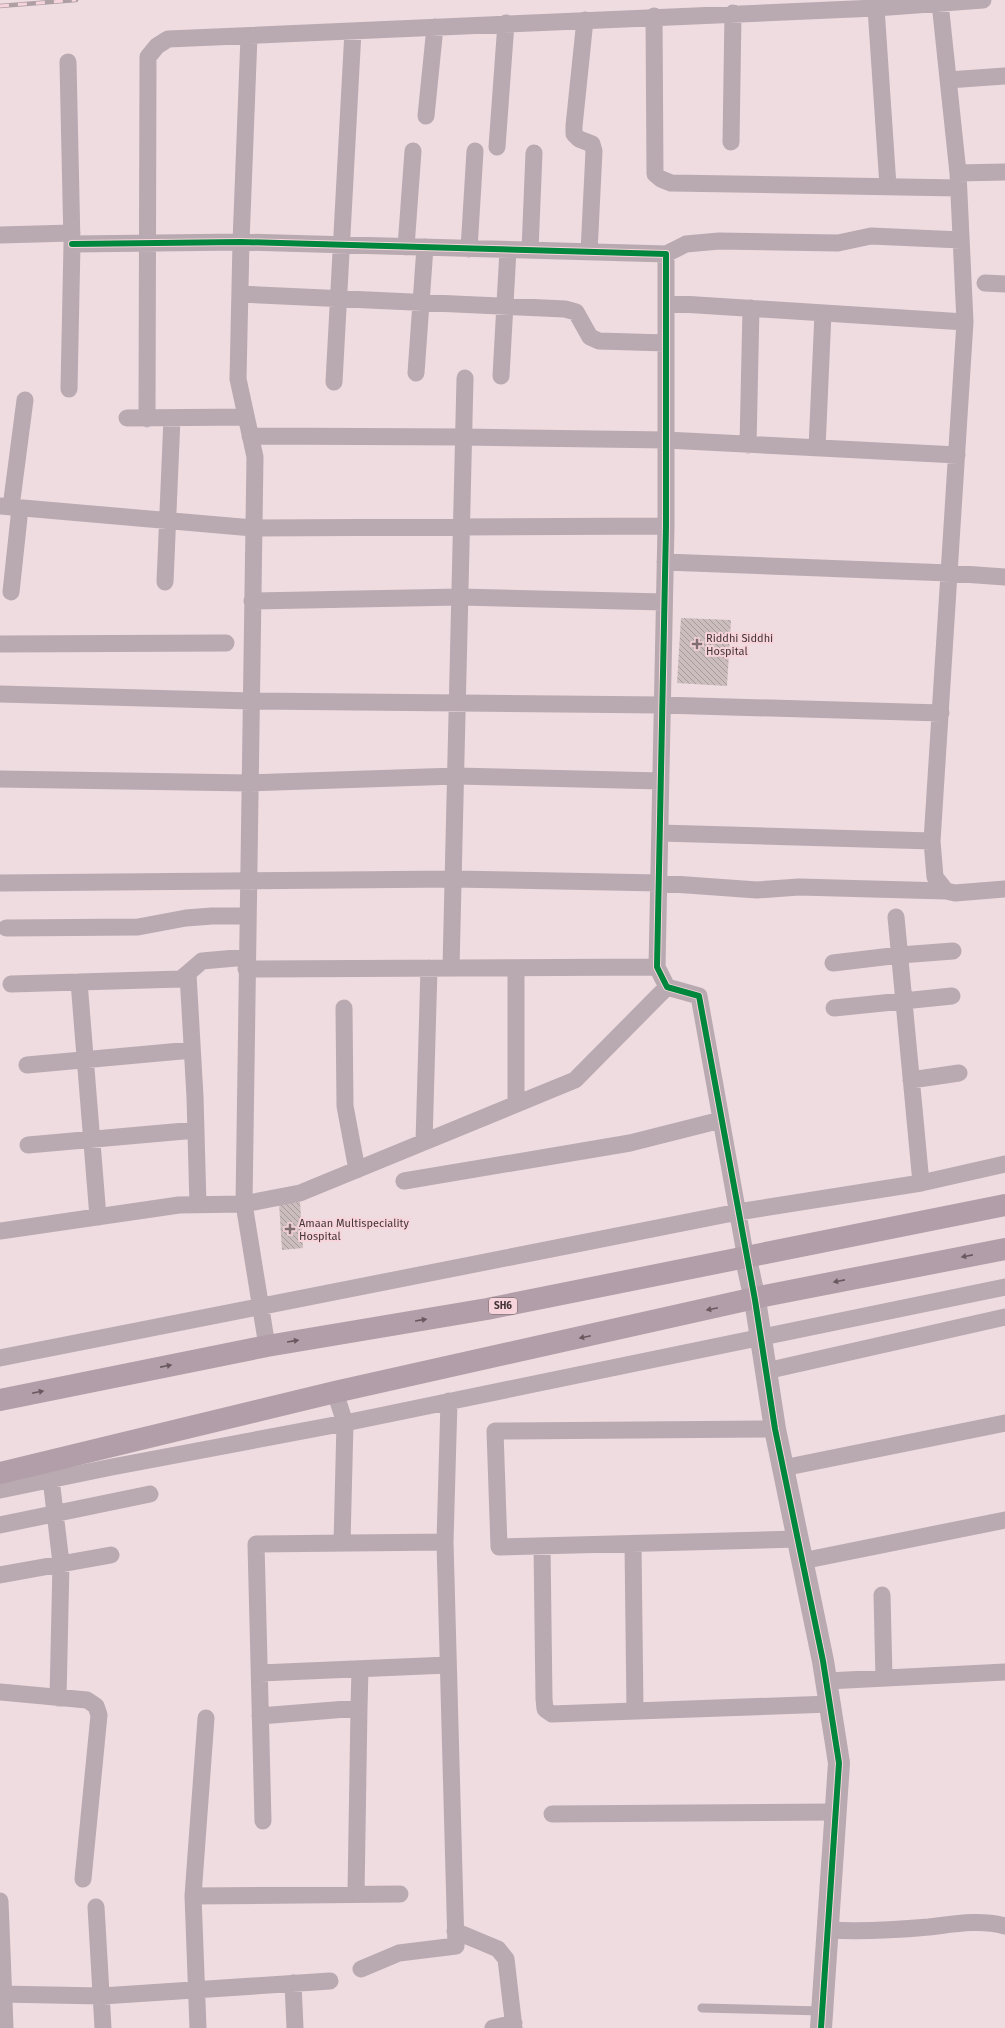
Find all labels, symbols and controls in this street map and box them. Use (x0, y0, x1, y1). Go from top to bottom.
place label: Riddhi Siddhi Hospital (706, 632, 773, 658)
marker: Riddhi Siddhi Hospital (691, 638, 703, 650)
place label: Amaan Multispeciality Hospital (299, 1217, 409, 1243)
marker: Amaan Multispeciality Hospital (284, 1223, 296, 1235)
one-way arrow (961, 1254, 973, 1260)
one-way arrow (833, 1279, 845, 1285)
road number: SH6 (489, 1298, 517, 1314)
one-way arrow (706, 1307, 718, 1313)
one-way arrow (415, 1317, 427, 1323)
one-way arrow (579, 1335, 592, 1341)
one-way arrow (287, 1338, 299, 1344)
one-way arrow (159, 1363, 172, 1369)
one-way arrow (32, 1389, 44, 1395)

